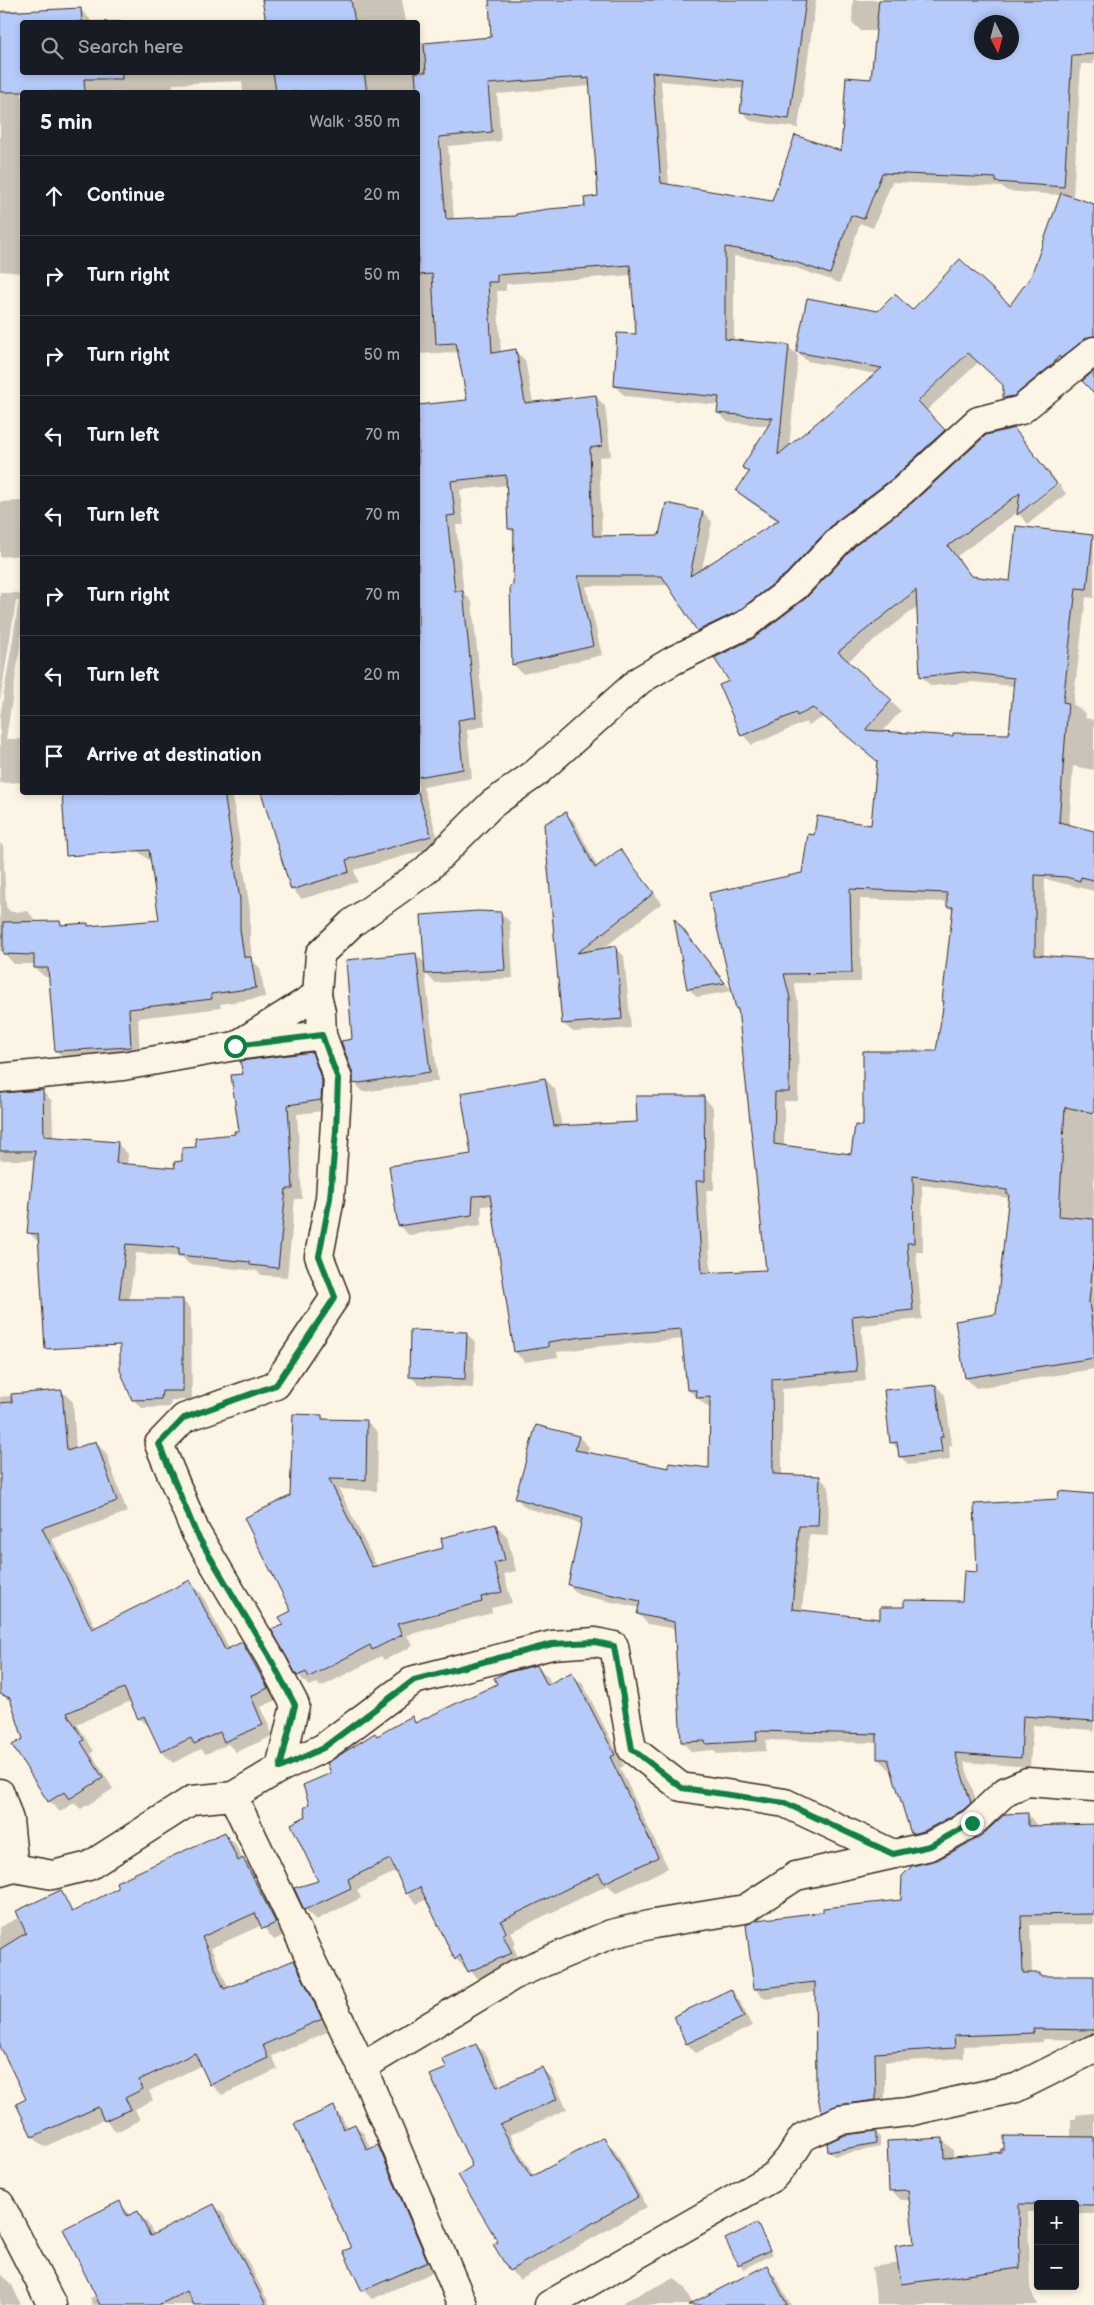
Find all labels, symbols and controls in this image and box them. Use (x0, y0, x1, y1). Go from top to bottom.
north arrow (974, 15, 1019, 60)
search box (20, 20, 420, 75)
icon: search (38, 34, 66, 62)
text: Search here (78, 36, 183, 59)
text: 5 min (40, 110, 93, 135)
text: Walk · 350 m (309, 113, 400, 132)
icon: ahead (40, 182, 68, 210)
text: Continue (87, 184, 165, 207)
text: 20 m (364, 186, 400, 205)
icon: right (40, 262, 68, 290)
text: Turn right (87, 264, 170, 287)
text: 50 m (364, 266, 400, 285)
icon: right (40, 342, 68, 370)
text: Turn right (87, 344, 170, 367)
text: 50 m (364, 346, 400, 365)
icon: left (40, 422, 68, 450)
text: Turn left (87, 424, 159, 447)
text: 70 m (365, 426, 400, 445)
icon: left (40, 502, 68, 530)
text: Turn left (87, 504, 159, 527)
text: 70 m (365, 506, 400, 525)
icon: right (40, 582, 68, 610)
text: Turn right (87, 584, 170, 607)
text: 70 m (365, 586, 400, 605)
icon: left (40, 662, 68, 690)
text: Turn left (87, 664, 159, 687)
text: 20 m (364, 666, 400, 685)
icon: arrive (40, 742, 68, 770)
text: Arrive at destination (87, 744, 262, 767)
route start (224, 1035, 247, 1058)
route end (961, 1812, 984, 1835)
map controls (1034, 2200, 1079, 2290)
button: + (1034, 2200, 1079, 2245)
button: − (1034, 2245, 1079, 2290)

